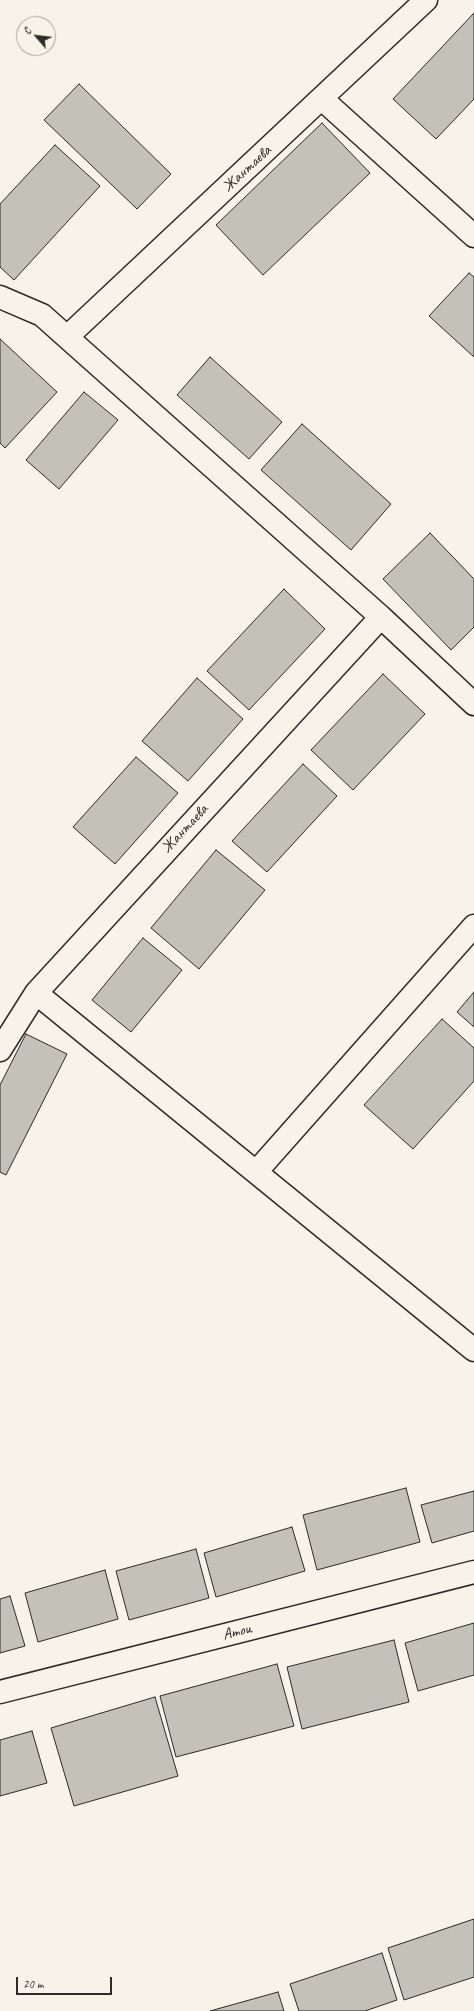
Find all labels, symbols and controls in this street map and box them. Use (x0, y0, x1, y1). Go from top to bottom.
north arrow (16, 16, 56, 56)
text: С (19, 25, 34, 37)
street label: Жантаева (218, 141, 276, 197)
street label: Жантаева (157, 800, 213, 858)
street label: Атои (221, 1619, 253, 1645)
scale bar (18, 1969, 114, 1995)
text: 20 m (23, 1976, 43, 1992)

